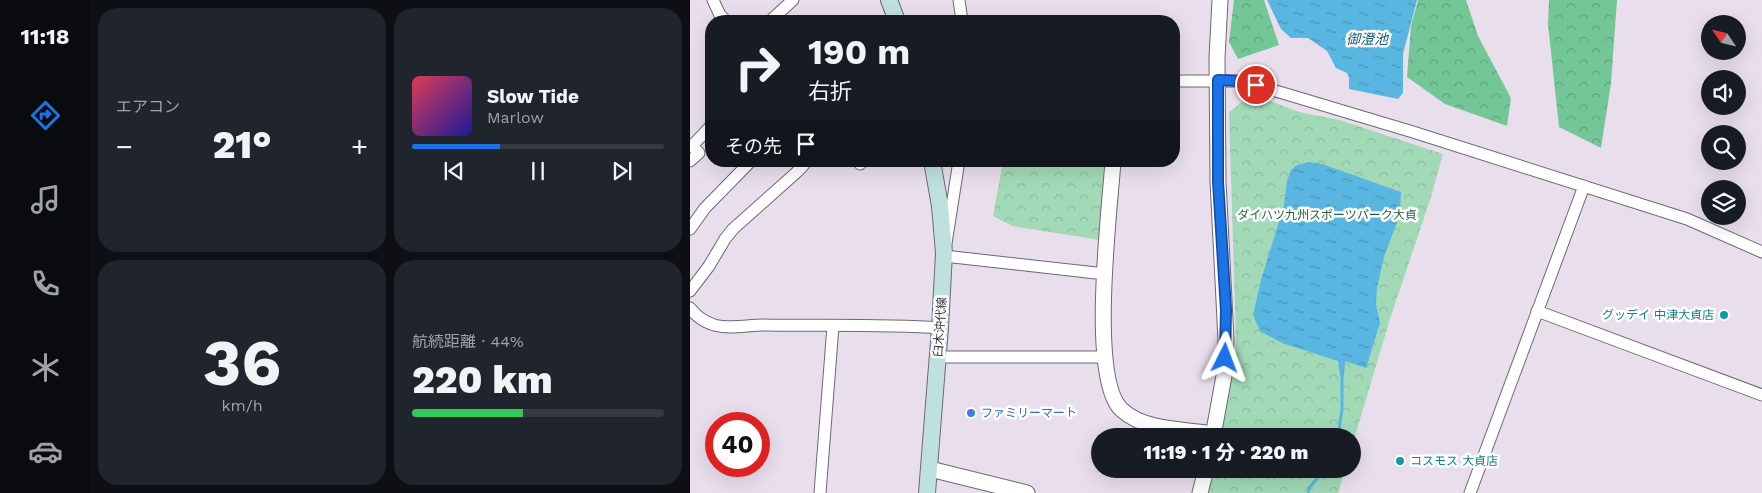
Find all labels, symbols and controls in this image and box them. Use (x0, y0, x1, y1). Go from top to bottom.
north arrow (1701, 15, 1746, 60)
map controls (1701, 15, 1746, 225)
text: 11:18 (21, 24, 69, 49)
text: 190 m (808, 31, 910, 73)
water label: 御澄池 (1346, 31, 1390, 47)
icon: right (725, 35, 790, 100)
pin (1235, 64, 1277, 106)
button: sound (1701, 70, 1746, 115)
icon: arrive (1242, 71, 1270, 99)
text: 右折 (808, 79, 852, 104)
text: Slow Tide (487, 85, 579, 108)
text: エアコン (116, 97, 180, 116)
icon: directions (28, 98, 63, 133)
text: Marlow (487, 108, 544, 127)
text: 21° (212, 123, 272, 167)
button: search (1701, 125, 1746, 170)
text: − (116, 130, 133, 163)
text: + (351, 130, 368, 163)
icon: arrive (792, 130, 820, 158)
text: その先 (725, 135, 782, 158)
icon: previous (440, 157, 468, 185)
icon: pause (524, 157, 552, 185)
icon: next (608, 157, 636, 185)
button: layers (1701, 180, 1746, 225)
icon: music (28, 182, 63, 217)
park label: ダイハツ九州スポーツパーク大貞 (1237, 208, 1417, 222)
icon: phone (28, 266, 63, 301)
street label: 臼木沖代線 (931, 297, 949, 357)
place label: グッデイ 中津大貞店 (1602, 308, 1714, 322)
marker: グッデイ 中津大貞店 (1718, 309, 1730, 321)
text: 36 (203, 325, 281, 401)
position arrow (1198, 331, 1250, 383)
text: 航続距離 · 44% (412, 332, 524, 351)
icon: climate (28, 350, 63, 385)
text: 220 km (412, 358, 553, 402)
text: km/h (221, 396, 263, 415)
place label: ファミリーマート (981, 406, 1077, 420)
marker: ファミリーマート (965, 407, 977, 419)
speed limit sign: 40 (705, 412, 770, 477)
icon: car (28, 434, 63, 469)
text: 11:19 · 1 分 · 220 m (1144, 441, 1308, 464)
place label: コスモス 大貞店 (1410, 454, 1498, 468)
marker: コスモス 大貞店 (1394, 455, 1406, 467)

